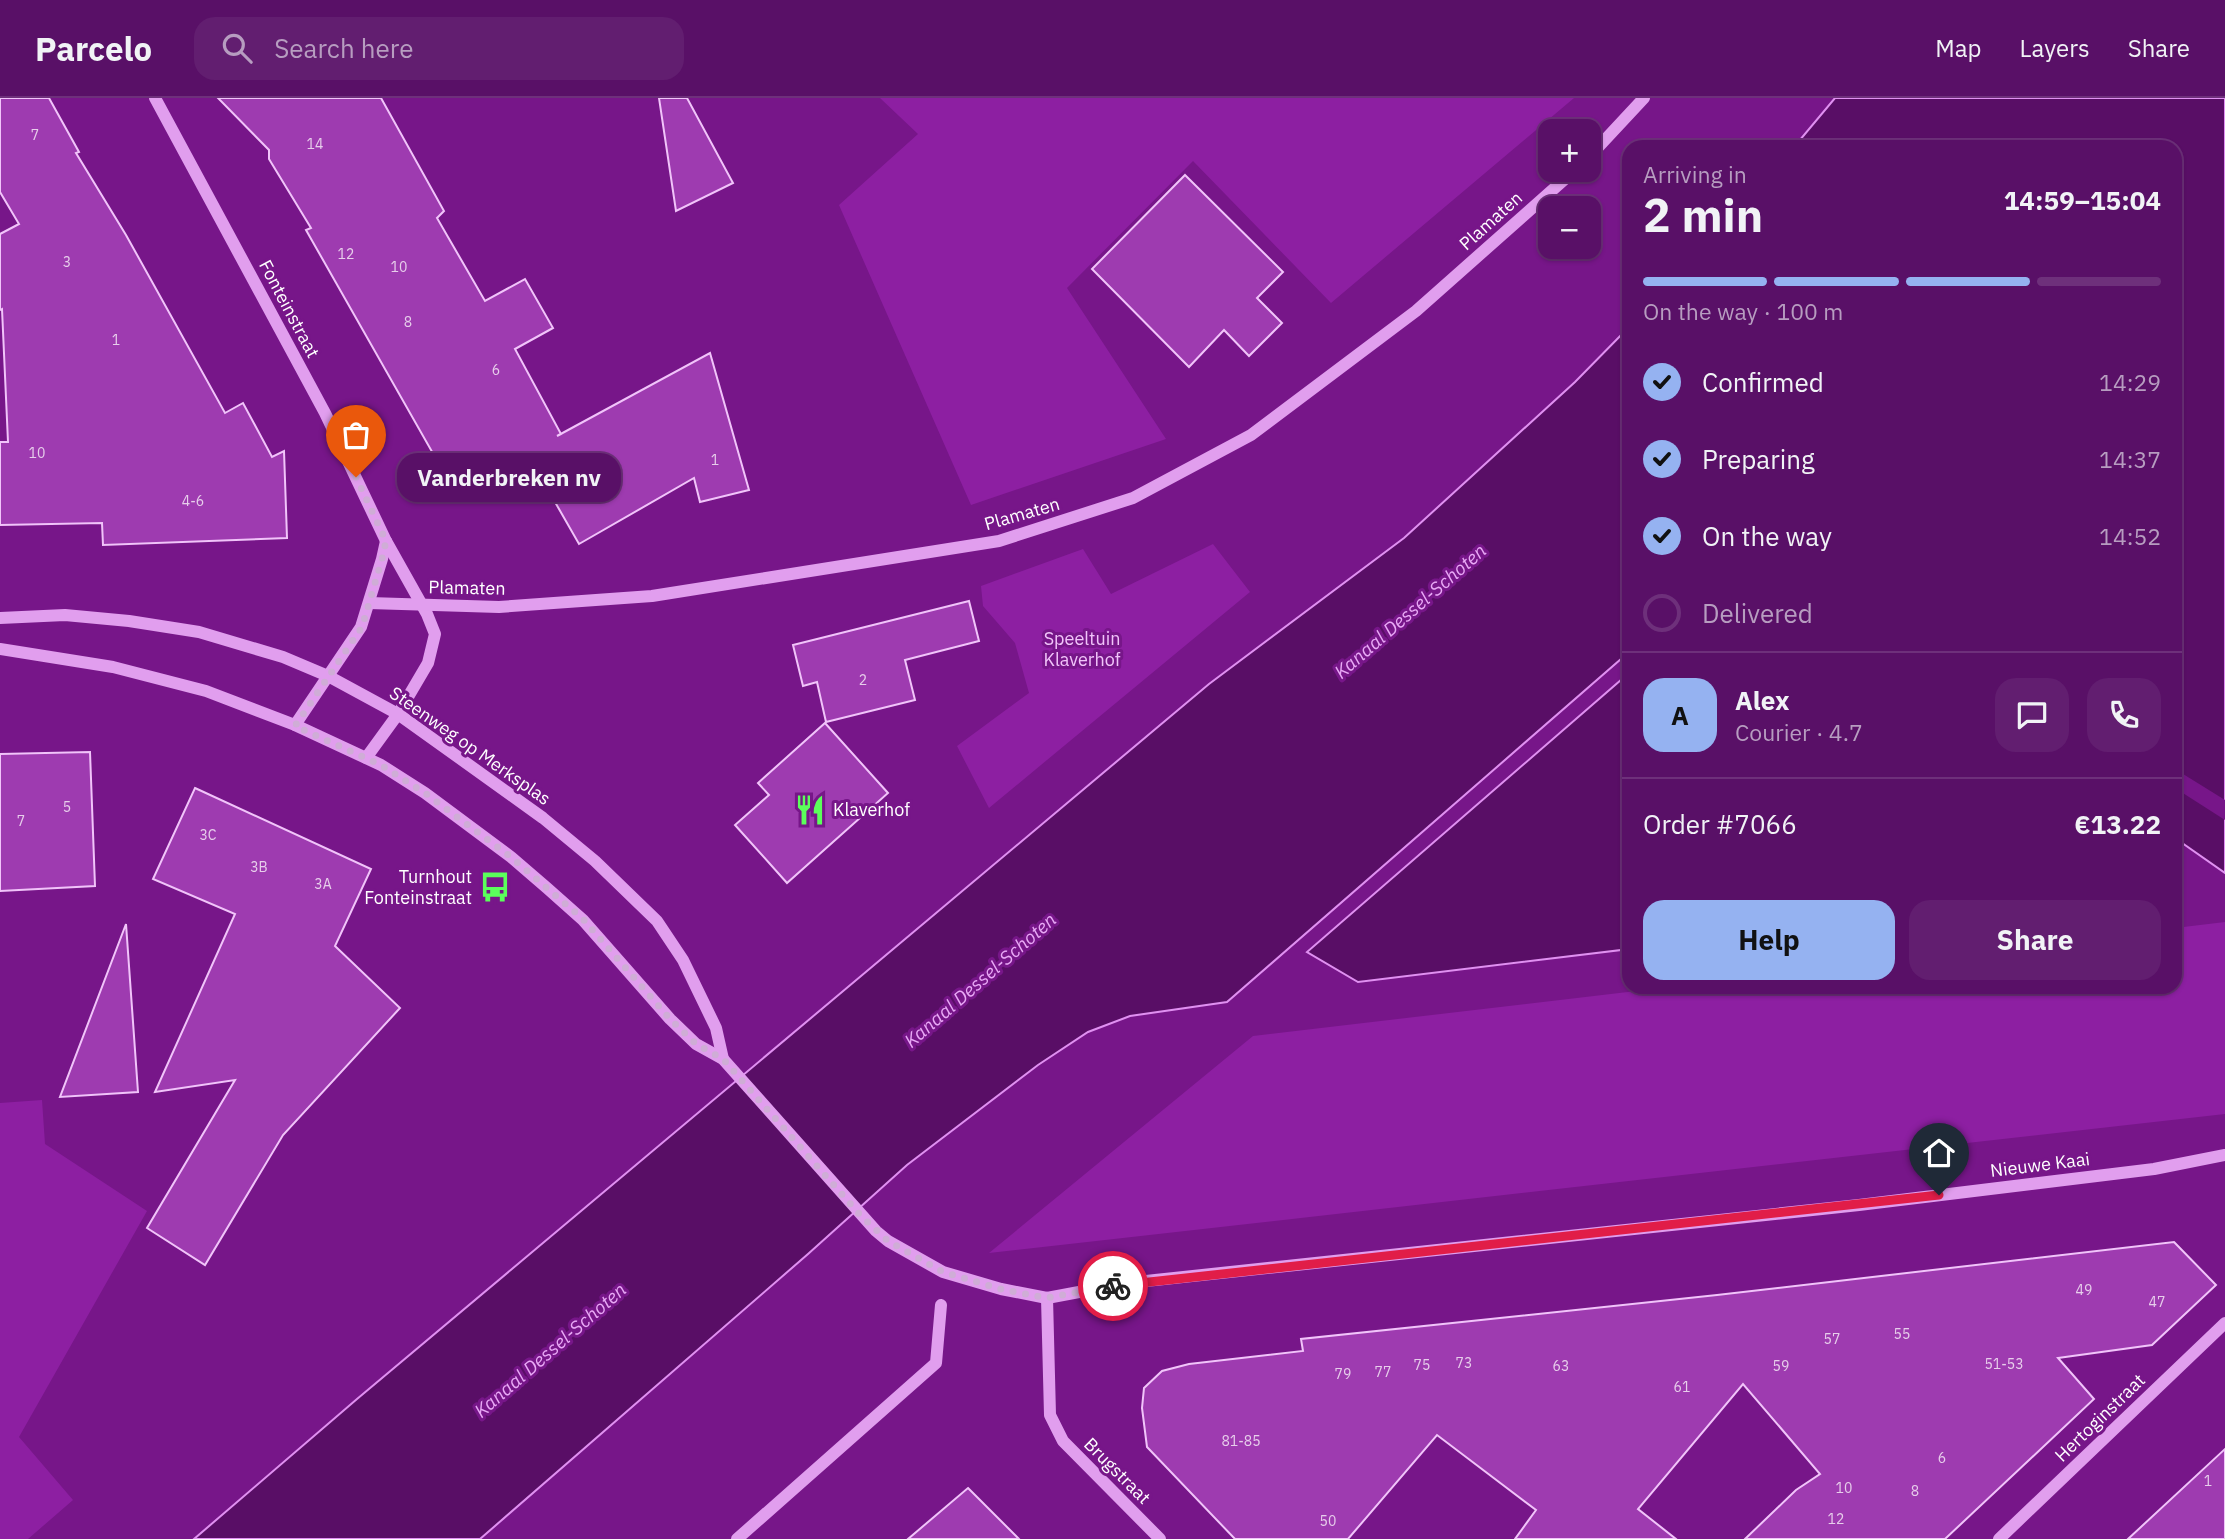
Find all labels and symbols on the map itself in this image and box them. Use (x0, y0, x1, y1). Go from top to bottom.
house number: 7 (31, 126, 39, 144)
house number: 14 (307, 135, 323, 153)
street label: Plamaten (1454, 186, 1527, 255)
house number: 12 (338, 245, 354, 263)
house number: 3 (63, 253, 71, 271)
street label: Fonteinstraat (254, 256, 325, 362)
house number: 10 (391, 258, 407, 276)
house number: 8 (404, 313, 412, 331)
house number: 1 (112, 331, 120, 349)
house number: 6 (492, 361, 500, 379)
pin (326, 405, 386, 477)
house number: 10 (29, 444, 45, 462)
house number: 1 (711, 451, 719, 469)
callout: Vanderbreken nv (398, 452, 622, 502)
house number: 4-6 (182, 492, 204, 510)
street label: Plamaten (982, 492, 1062, 535)
water label: Kanaal Dessel-Schoten (1329, 538, 1491, 684)
street label: Plamaten (428, 575, 506, 600)
park label: Speeltuin Klaverhof (1043, 627, 1121, 671)
house number: 2 (859, 671, 867, 689)
street label: Steenweg op Merksplas (385, 681, 555, 810)
restaurant icon: Klaverhof (793, 793, 827, 827)
house number: 5 (63, 798, 71, 816)
place label: Klaverhof (833, 798, 910, 821)
house number: 7 (17, 812, 25, 830)
house number: 3C (199, 826, 217, 844)
house number: 3B (250, 858, 268, 876)
place label: Turnhout Fonteinstraat (364, 865, 472, 909)
bus stop icon: Turnhout Fonteinstraat (478, 870, 512, 904)
house number: 3A (314, 875, 332, 893)
water label: Kanaal Dessel-Schoten (899, 907, 1061, 1053)
pin (1909, 1123, 1969, 1195)
street label: Nieuwe Kaai (1989, 1147, 2091, 1182)
courier (1078, 1251, 1148, 1321)
water label: Kanaal Dessel-Schoten (469, 1277, 631, 1423)
house number: 49 (2076, 1281, 2092, 1299)
house number: 47 (2149, 1293, 2165, 1311)
house number: 55 (1894, 1325, 1910, 1343)
house number: 57 (1824, 1330, 1840, 1348)
house number: 73 (1456, 1354, 1472, 1372)
house number: 51-53 (1984, 1355, 2024, 1373)
house number: 75 (1414, 1356, 1430, 1374)
house number: 63 (1553, 1357, 1569, 1375)
house number: 59 (1773, 1357, 1789, 1375)
house number: 77 (1375, 1363, 1391, 1381)
house number: 79 (1335, 1365, 1351, 1383)
street label: Hertoginstraat (2050, 1369, 2150, 1467)
house number: 61 (1674, 1378, 1690, 1396)
street label: Brugstraat (1079, 1432, 1156, 1509)
house number: 81-85 (1221, 1432, 1261, 1450)
house number: 6 (1938, 1449, 1946, 1467)
house number: 1 (2204, 1472, 2212, 1490)
house number: 10 (1836, 1479, 1852, 1497)
house number: 8 (1911, 1482, 1919, 1500)
house number: 12 (1828, 1510, 1844, 1528)
house number: 50 (1320, 1512, 1336, 1530)

